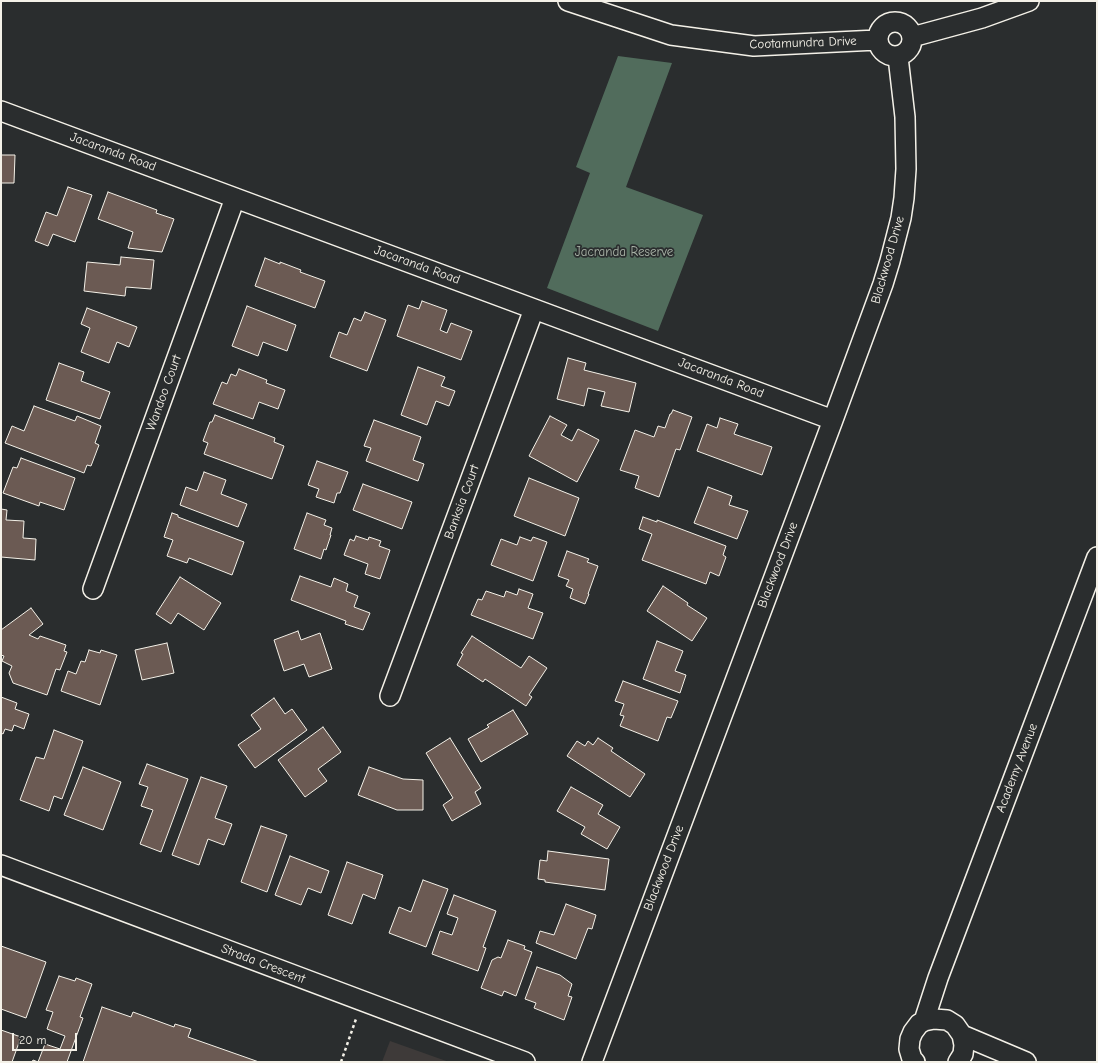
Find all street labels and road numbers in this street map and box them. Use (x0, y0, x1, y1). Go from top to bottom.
street label: Cootamundra Drive (749, 33, 857, 53)
street label: Jacaranda Road (68, 129, 158, 175)
street label: Blackwood Drive (868, 214, 908, 306)
street label: Jacaranda Road (372, 242, 462, 288)
street label: Wandoo Court (143, 353, 185, 433)
street label: Jacaranda Road (676, 355, 766, 401)
street label: Banksia Court (441, 463, 483, 541)
street label: Blackwood Drive (754, 520, 802, 610)
street label: Academy Avenue (993, 721, 1041, 815)
street label: Blackwood Drive (640, 823, 688, 913)
street label: Strada Crescent (219, 941, 307, 987)

